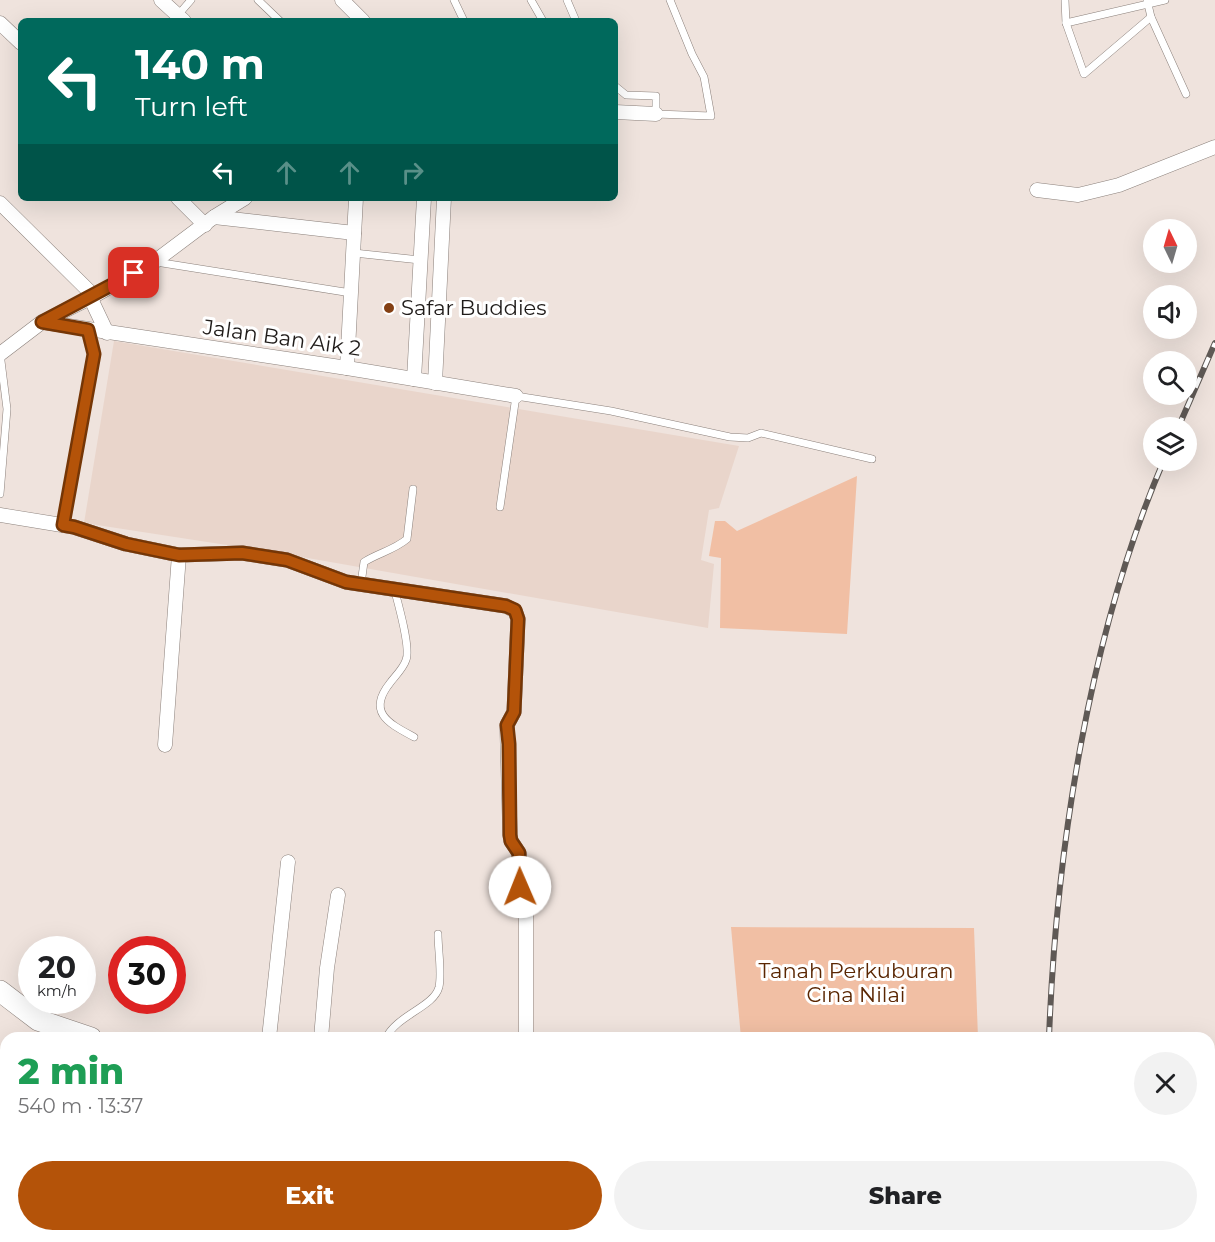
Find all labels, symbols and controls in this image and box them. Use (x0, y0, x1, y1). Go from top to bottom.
text: 140 m (135, 38, 265, 90)
icon: left (36, 42, 114, 120)
text: Turn left (135, 90, 248, 123)
icon: left (207, 156, 240, 189)
icon: ahead (270, 156, 303, 189)
icon: ahead (333, 156, 366, 189)
icon: right (396, 156, 429, 189)
north arrow (1143, 219, 1197, 273)
map controls (1143, 219, 1197, 471)
pin (108, 247, 159, 298)
icon: arrive (117, 256, 150, 289)
button: sound (1143, 285, 1197, 339)
place label: Safar Buddies (401, 295, 547, 320)
marker: Safar Buddies (382, 301, 396, 315)
street label: Jalan Ban Aik 2 (200, 314, 363, 361)
button: search (1143, 351, 1197, 405)
button: layers (1143, 417, 1197, 471)
position arrow (488, 855, 552, 919)
speed limit sign: 30 (108, 936, 186, 1014)
text: 20 (38, 949, 76, 986)
park label: Tanah Perkuburan Cina Nilai (759, 958, 953, 1007)
text: km/h (37, 981, 77, 1000)
text: 2 min (18, 1049, 124, 1093)
button: close (1134, 1052, 1197, 1115)
text: 540 m · 13:37 (18, 1094, 143, 1118)
button: Exit (18, 1161, 602, 1230)
button: Share (614, 1161, 1197, 1230)

